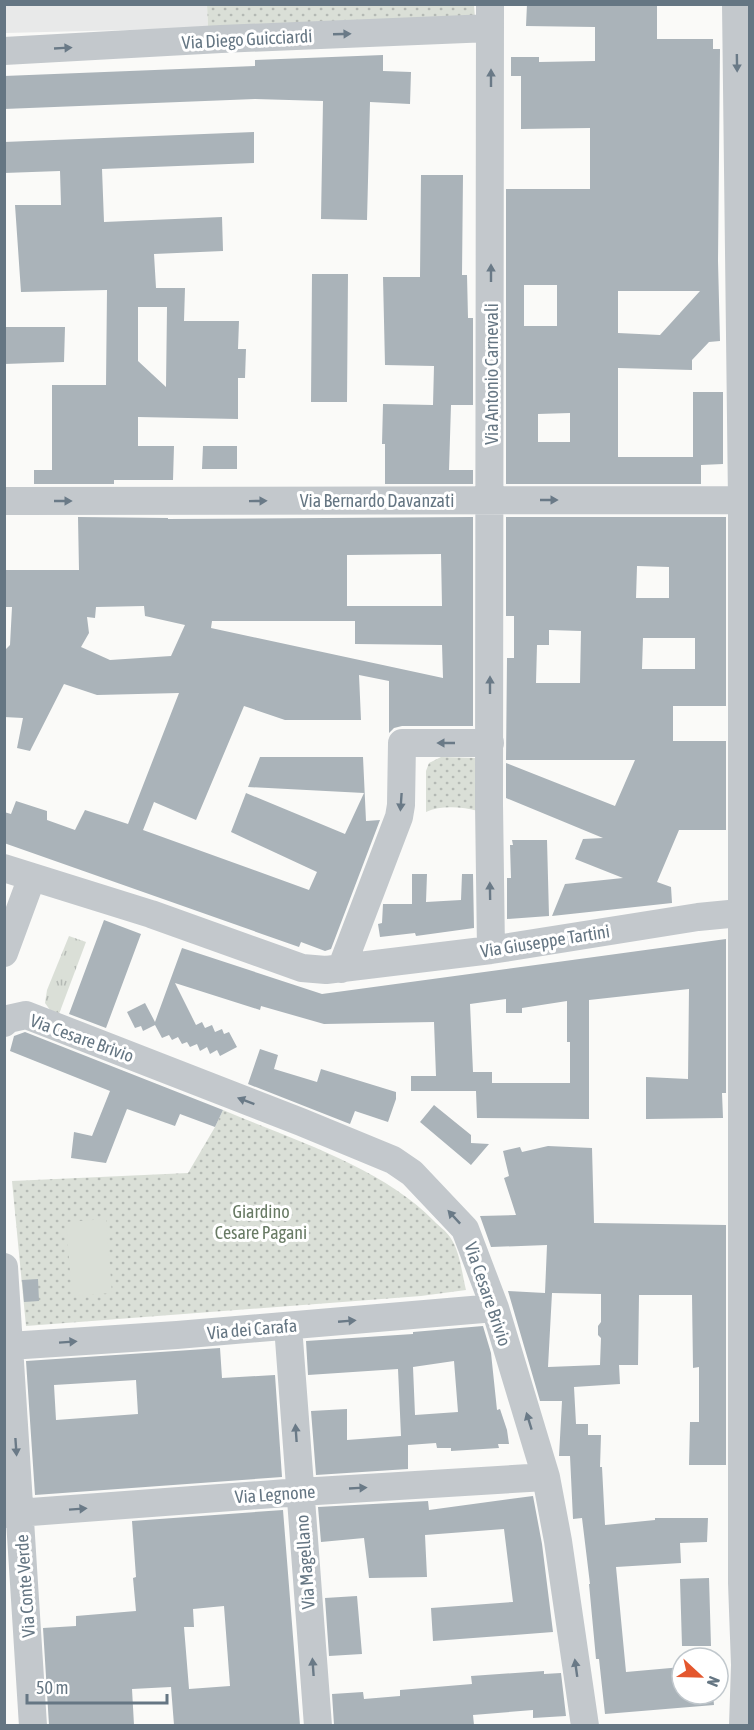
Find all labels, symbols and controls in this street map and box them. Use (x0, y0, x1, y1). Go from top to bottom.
street label: Via Diego Guicciardi (181, 25, 313, 53)
one-way arrow (332, 30, 351, 39)
one-way arrow (53, 43, 72, 52)
one-way arrow (732, 53, 742, 72)
one-way arrow (486, 69, 496, 88)
one-way arrow (486, 264, 496, 283)
street label: Via Antonio Carnevali (481, 303, 502, 445)
street label: Via Bernardo Davanzati (300, 490, 454, 511)
one-way arrow (540, 495, 559, 504)
one-way arrow (53, 496, 72, 506)
one-way arrow (248, 496, 267, 506)
one-way arrow (485, 675, 495, 694)
one-way arrow (437, 738, 456, 748)
one-way arrow (396, 792, 406, 811)
one-way arrow (485, 882, 495, 901)
street label: Via Giuseppe Tartini (479, 920, 611, 962)
street label: Via Cesare Brivio (27, 1010, 137, 1066)
one-way arrow (237, 1095, 255, 1105)
park label: Giardino Cesare Pagani (215, 1201, 307, 1243)
one-way arrow (448, 1210, 461, 1225)
street label: Via Cesare Brivio (460, 1239, 516, 1349)
street label: Via dei Carafa (206, 1315, 298, 1343)
one-way arrow (337, 1316, 356, 1326)
one-way arrow (58, 1338, 77, 1347)
one-way arrow (524, 1412, 533, 1430)
one-way arrow (291, 1424, 300, 1443)
one-way arrow (11, 1437, 20, 1456)
street label: Via Legnone (234, 1481, 316, 1507)
one-way arrow (349, 1483, 368, 1493)
one-way arrow (69, 1504, 88, 1513)
street label: Via Magellano (291, 1514, 319, 1610)
street label: Via Conte Verde (11, 1534, 39, 1638)
north arrow (670, 1646, 730, 1706)
one-way arrow (308, 1658, 318, 1677)
one-way arrow (572, 1658, 581, 1677)
scale bar (27, 1667, 166, 1705)
text: N (704, 1674, 724, 1689)
text: 50 m (36, 1677, 68, 1698)

